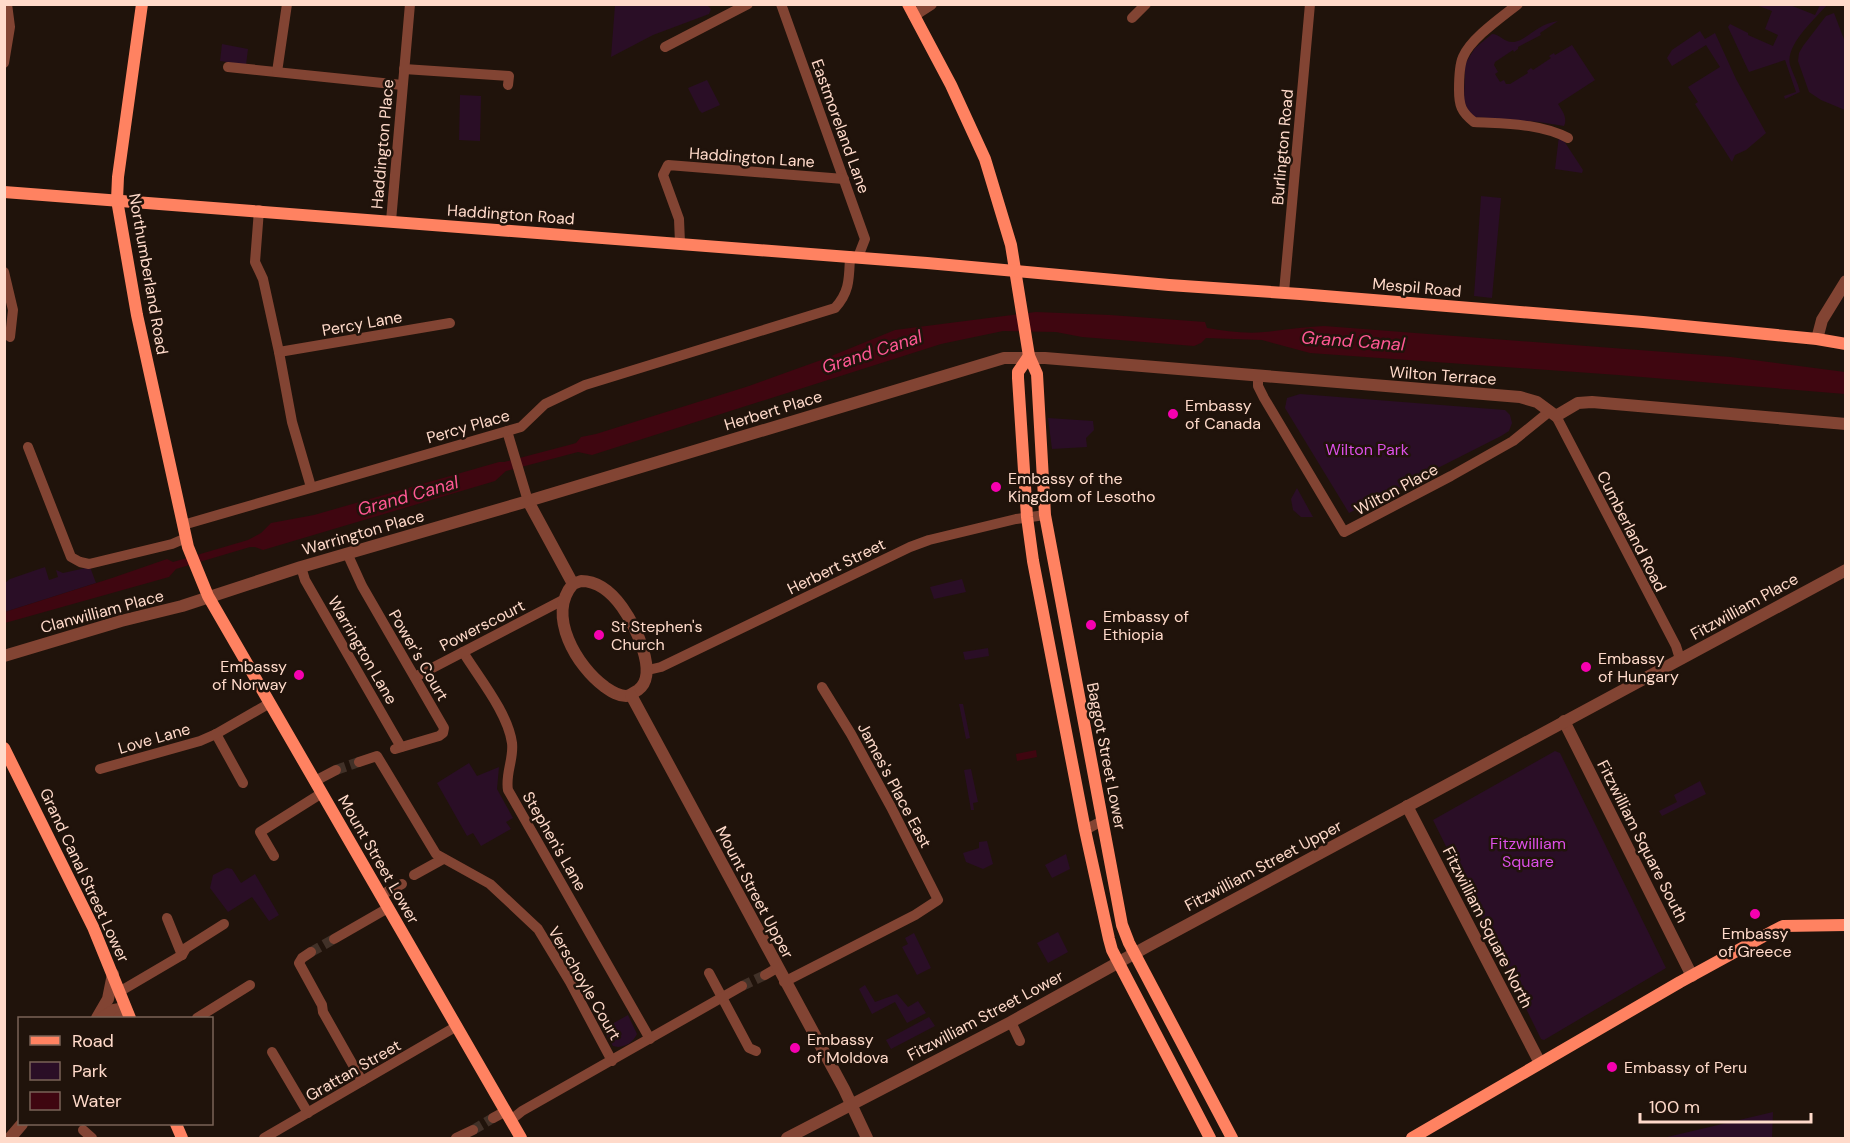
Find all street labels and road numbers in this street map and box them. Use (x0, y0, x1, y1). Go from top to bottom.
street label: Eastmoreland Lane (807, 56, 875, 196)
street label: Haddington Place (366, 78, 399, 210)
street label: Burlington Road (1267, 88, 1298, 206)
street label: Haddington Lane (688, 143, 816, 172)
street label: Northumberland Road (124, 192, 173, 356)
street label: Haddington Road (446, 200, 575, 229)
street label: Mespil Road (1371, 273, 1462, 302)
street label: Percy Lane (320, 306, 404, 341)
street label: Wilton Terrace (1389, 361, 1497, 390)
street label: Herbert Place (722, 386, 825, 435)
street label: Percy Place (424, 405, 512, 448)
street label: Wilton Place (1351, 459, 1442, 520)
street label: Cumberland Road (1592, 467, 1671, 595)
street label: Warrington Place (300, 505, 427, 560)
street label: Herbert Street (784, 534, 889, 599)
street label: Fitzwilliam Place (1687, 568, 1802, 645)
street label: Clanwilliam Place (38, 585, 166, 638)
street label: Warrington Lane (323, 592, 402, 708)
street label: Powerscourt (436, 595, 528, 656)
street label: Power's Court (384, 606, 453, 705)
street label: Baggot Street Lower (1082, 681, 1131, 831)
street label: Love Lane (116, 718, 193, 759)
street label: James's Place East (853, 719, 936, 851)
street label: Fitzwilliam Square South (1592, 756, 1693, 926)
street label: Grand Canal Street Lower (35, 785, 134, 966)
street label: Stephen's Lane (518, 788, 592, 895)
street label: Mount Street Lower (333, 791, 424, 928)
street label: Fitzwilliam Street Upper (1181, 815, 1346, 916)
street label: Mount Street Upper (711, 822, 798, 962)
street label: Fitzwilliam Square North (1438, 843, 1537, 1011)
street label: Verschoyle Court (543, 923, 626, 1044)
street label: Fitzwilliam Street Lower (903, 965, 1067, 1066)
street label: Grattan Street (302, 1035, 405, 1106)

